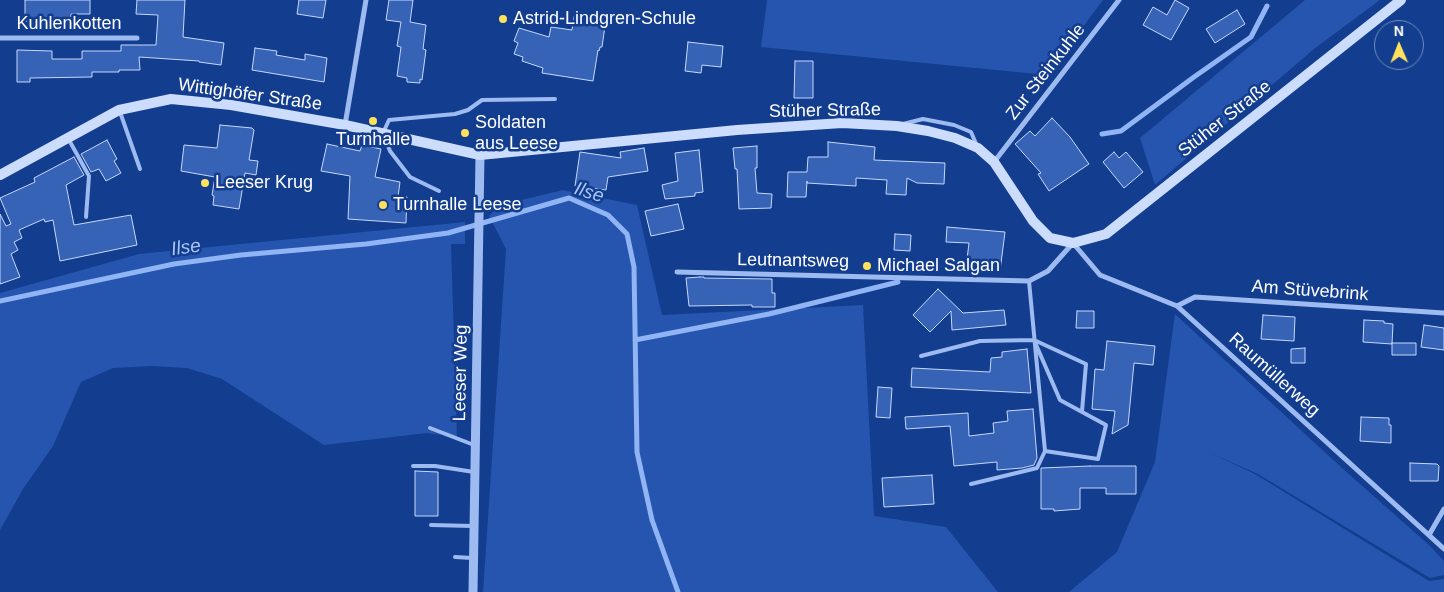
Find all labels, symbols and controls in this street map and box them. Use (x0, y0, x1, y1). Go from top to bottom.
place label: Astrid-Lindgren-Schule (513, 8, 696, 30)
street label: Kuhlenkotten (16, 13, 122, 35)
marker: Astrid-Lindgren-Schule (497, 13, 509, 25)
street label: Zur Steinkuhle (1002, 20, 1090, 124)
north arrow (1374, 20, 1424, 70)
text: N (1394, 23, 1404, 39)
street label: Wittighöfer Straße (177, 74, 323, 116)
street label: Stüher Straße (1174, 76, 1276, 162)
street label: Stüher Straße (769, 99, 881, 123)
place label: Soldaten aus Leese (475, 112, 558, 154)
marker: Turnhalle (367, 115, 379, 127)
marker: Soldaten aus Leese (459, 127, 471, 139)
place label: Turnhalle (336, 129, 410, 151)
place label: Leeser Krug (215, 172, 313, 194)
marker: Leeser Krug (199, 177, 211, 189)
water label: Ilse (571, 178, 607, 208)
place label: Turnhalle Leese (393, 194, 521, 216)
marker: Turnhalle Leese (377, 199, 389, 211)
water label: Ilse (170, 235, 202, 261)
street label: Leutnantsweg (737, 249, 849, 273)
place label: Michael Salgan (877, 255, 1000, 277)
marker: Michael Salgan (861, 260, 873, 272)
street label: Am Stüvebrink (1251, 276, 1369, 306)
street label: Leeser Weg (449, 324, 473, 422)
street label: Raumüllerweg (1224, 328, 1324, 422)

